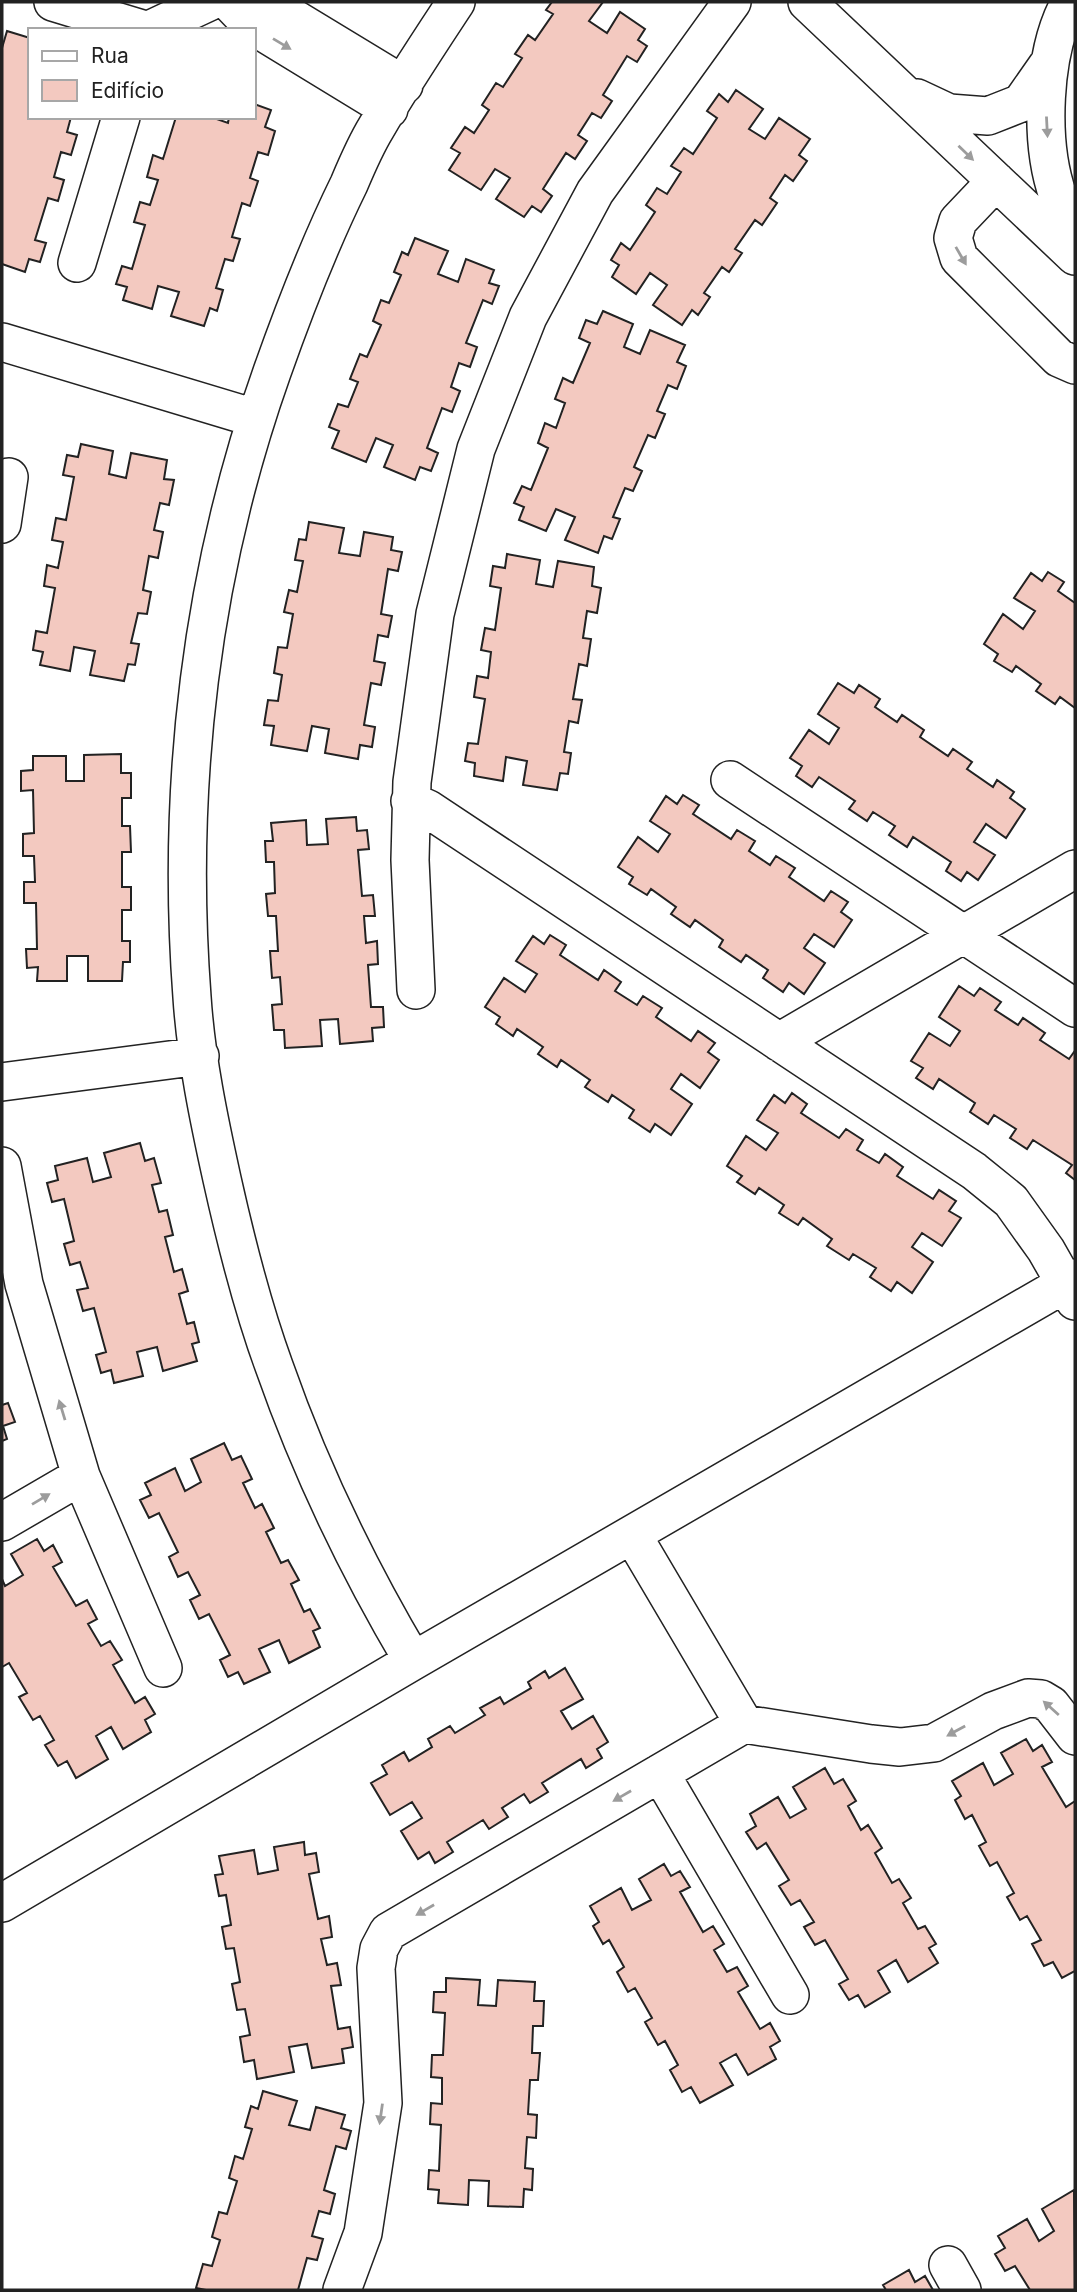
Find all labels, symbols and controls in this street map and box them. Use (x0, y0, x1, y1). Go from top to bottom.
legend (28, 28, 256, 119)
one-way arrow (272, 37, 291, 50)
text: Rua (91, 43, 129, 68)
text: Edifício (91, 78, 164, 103)
one-way arrow (1042, 116, 1053, 138)
one-way arrow (957, 144, 974, 160)
one-way arrow (955, 246, 967, 265)
one-way arrow (56, 1399, 66, 1420)
one-way arrow (32, 1493, 51, 1505)
one-way arrow (1042, 1700, 1060, 1716)
one-way arrow (947, 1725, 966, 1737)
one-way arrow (612, 1789, 631, 1802)
one-way arrow (416, 1904, 435, 1916)
one-way arrow (375, 2103, 386, 2125)

